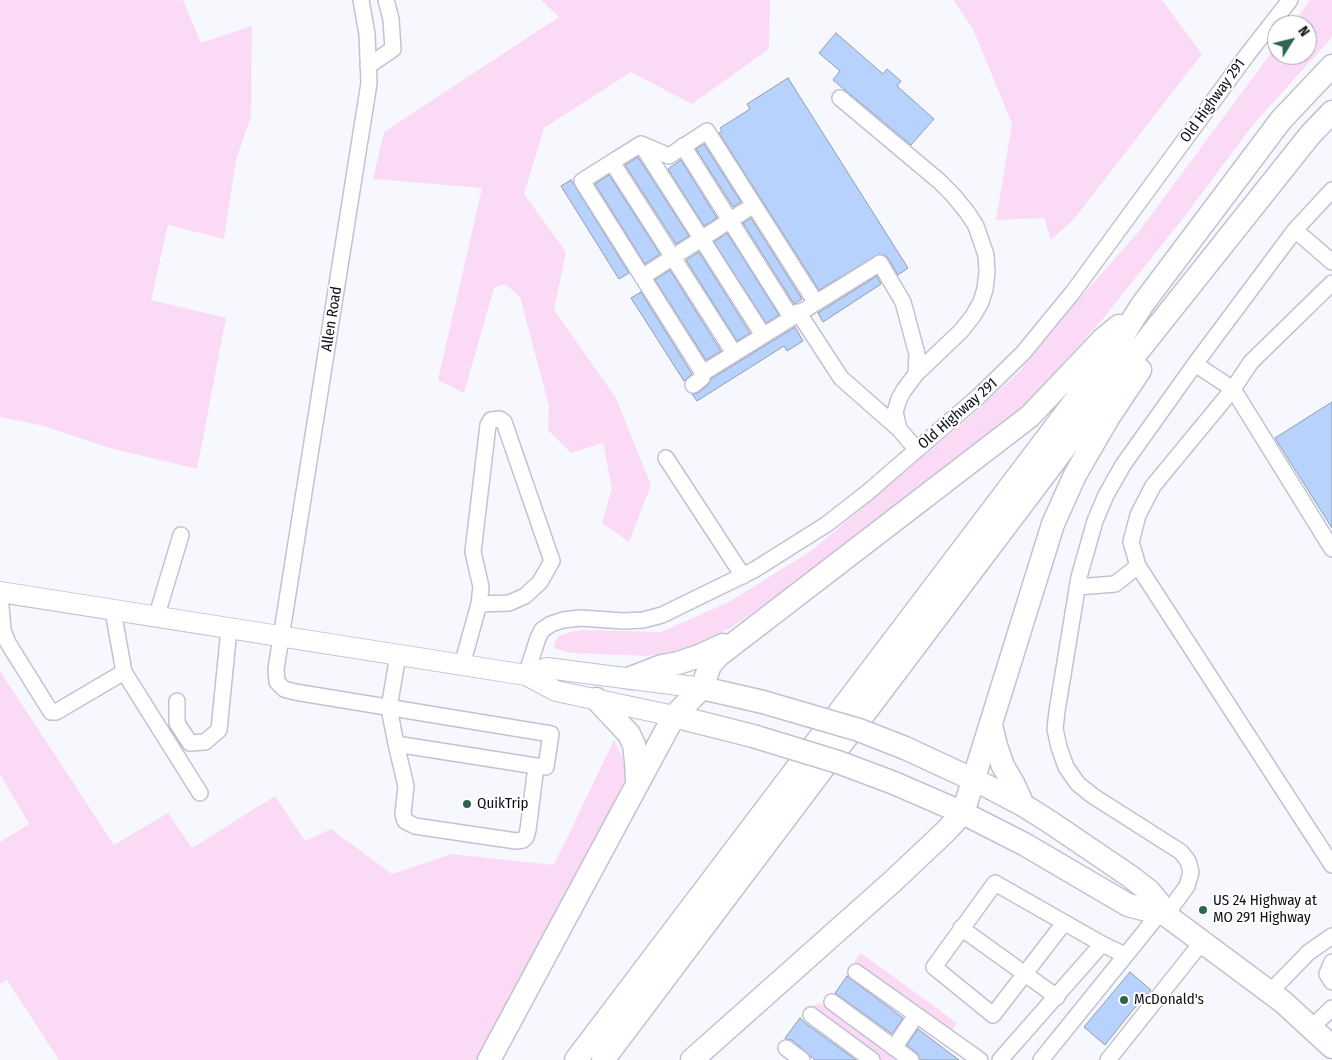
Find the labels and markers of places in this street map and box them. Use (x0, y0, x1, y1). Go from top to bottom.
place label: QuikTrip (477, 795, 529, 813)
marker: QuikTrip (461, 798, 473, 810)
place label: US 24 Highway at MO 291 Highway (1213, 892, 1317, 927)
marker: US 24 Highway at MO 291 Highway (1197, 904, 1209, 916)
place label: McDonald's (1134, 991, 1204, 1009)
marker: McDonald's (1118, 994, 1130, 1006)

